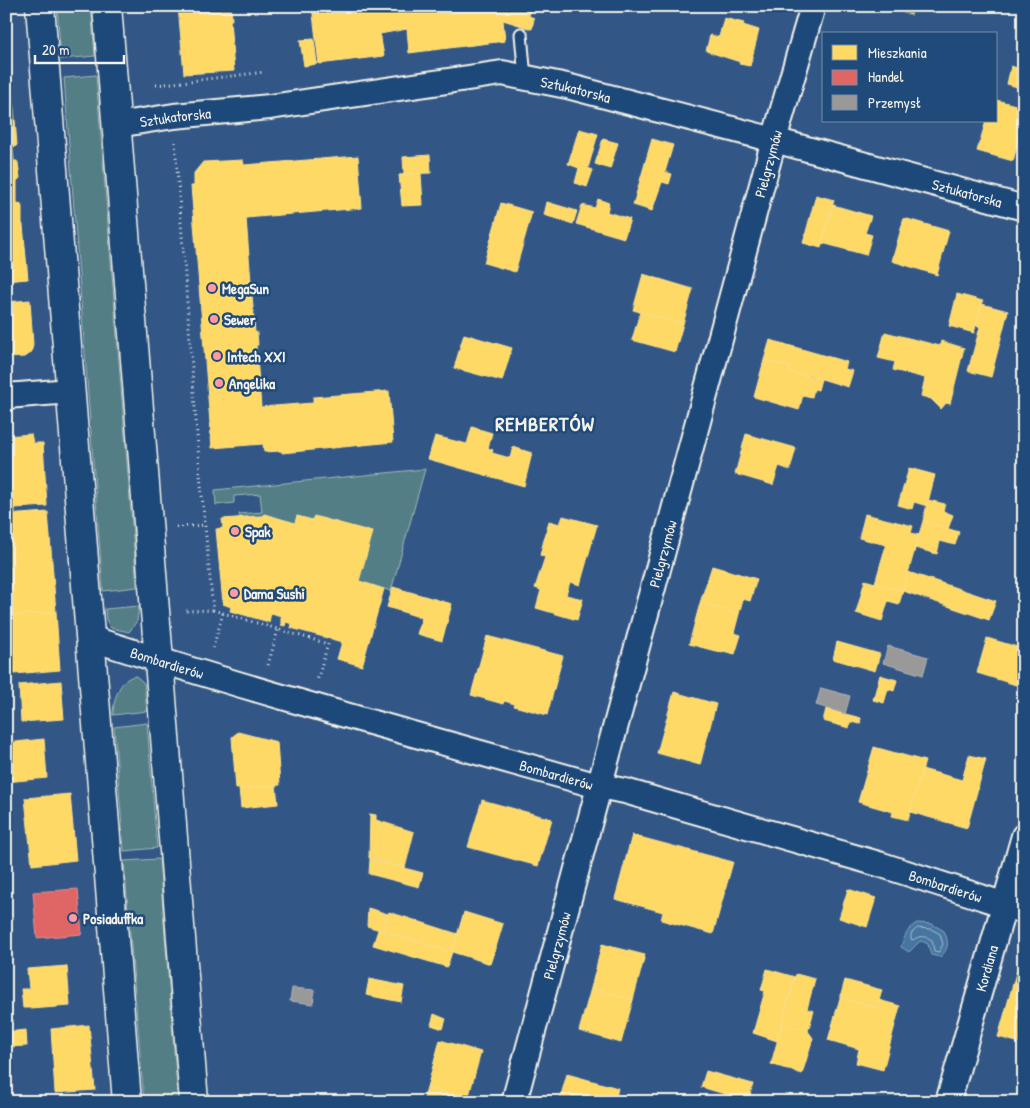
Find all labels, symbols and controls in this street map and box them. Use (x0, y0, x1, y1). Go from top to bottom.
scale bar (35, 32, 124, 64)
legend (822, 32, 998, 122)
text: 20 m (42, 39, 69, 60)
text: Mieszkania (868, 42, 927, 63)
text: Handel (868, 66, 904, 87)
street label: Sztukatorska (539, 70, 613, 108)
text: Przemysł (868, 92, 921, 113)
street label: Sztukatorska (138, 102, 212, 132)
street label: Pielgrzymów (748, 127, 787, 200)
street label: Sztukatorska (930, 173, 1005, 212)
place label: MegaSun (222, 278, 269, 300)
marker: MegaSun (206, 282, 218, 294)
place label: Sewer (224, 309, 256, 330)
marker: Sewer (208, 313, 220, 325)
place label: Intech XXI (227, 346, 286, 367)
marker: Intech XXI (211, 350, 223, 362)
place label: Angelika (229, 373, 275, 395)
marker: Angelika (213, 377, 225, 389)
district label: REMBERTÓW (495, 410, 595, 437)
street label: Pielgrzymów (643, 518, 681, 590)
place label: Spak (245, 521, 271, 543)
marker: Spak (229, 525, 241, 537)
place label: Dama Sushi (244, 583, 305, 604)
marker: Dama Sushi (228, 587, 240, 599)
street label: Bombardierów (128, 641, 206, 684)
street label: Bombardierów (517, 754, 596, 795)
street label: Bombardierów (906, 864, 985, 907)
place label: Posiaduffka (83, 908, 143, 929)
street label: Pielgrzymów (537, 910, 575, 982)
marker: Posiaduffka (67, 912, 79, 924)
street label: Kordiana (970, 943, 1003, 994)

